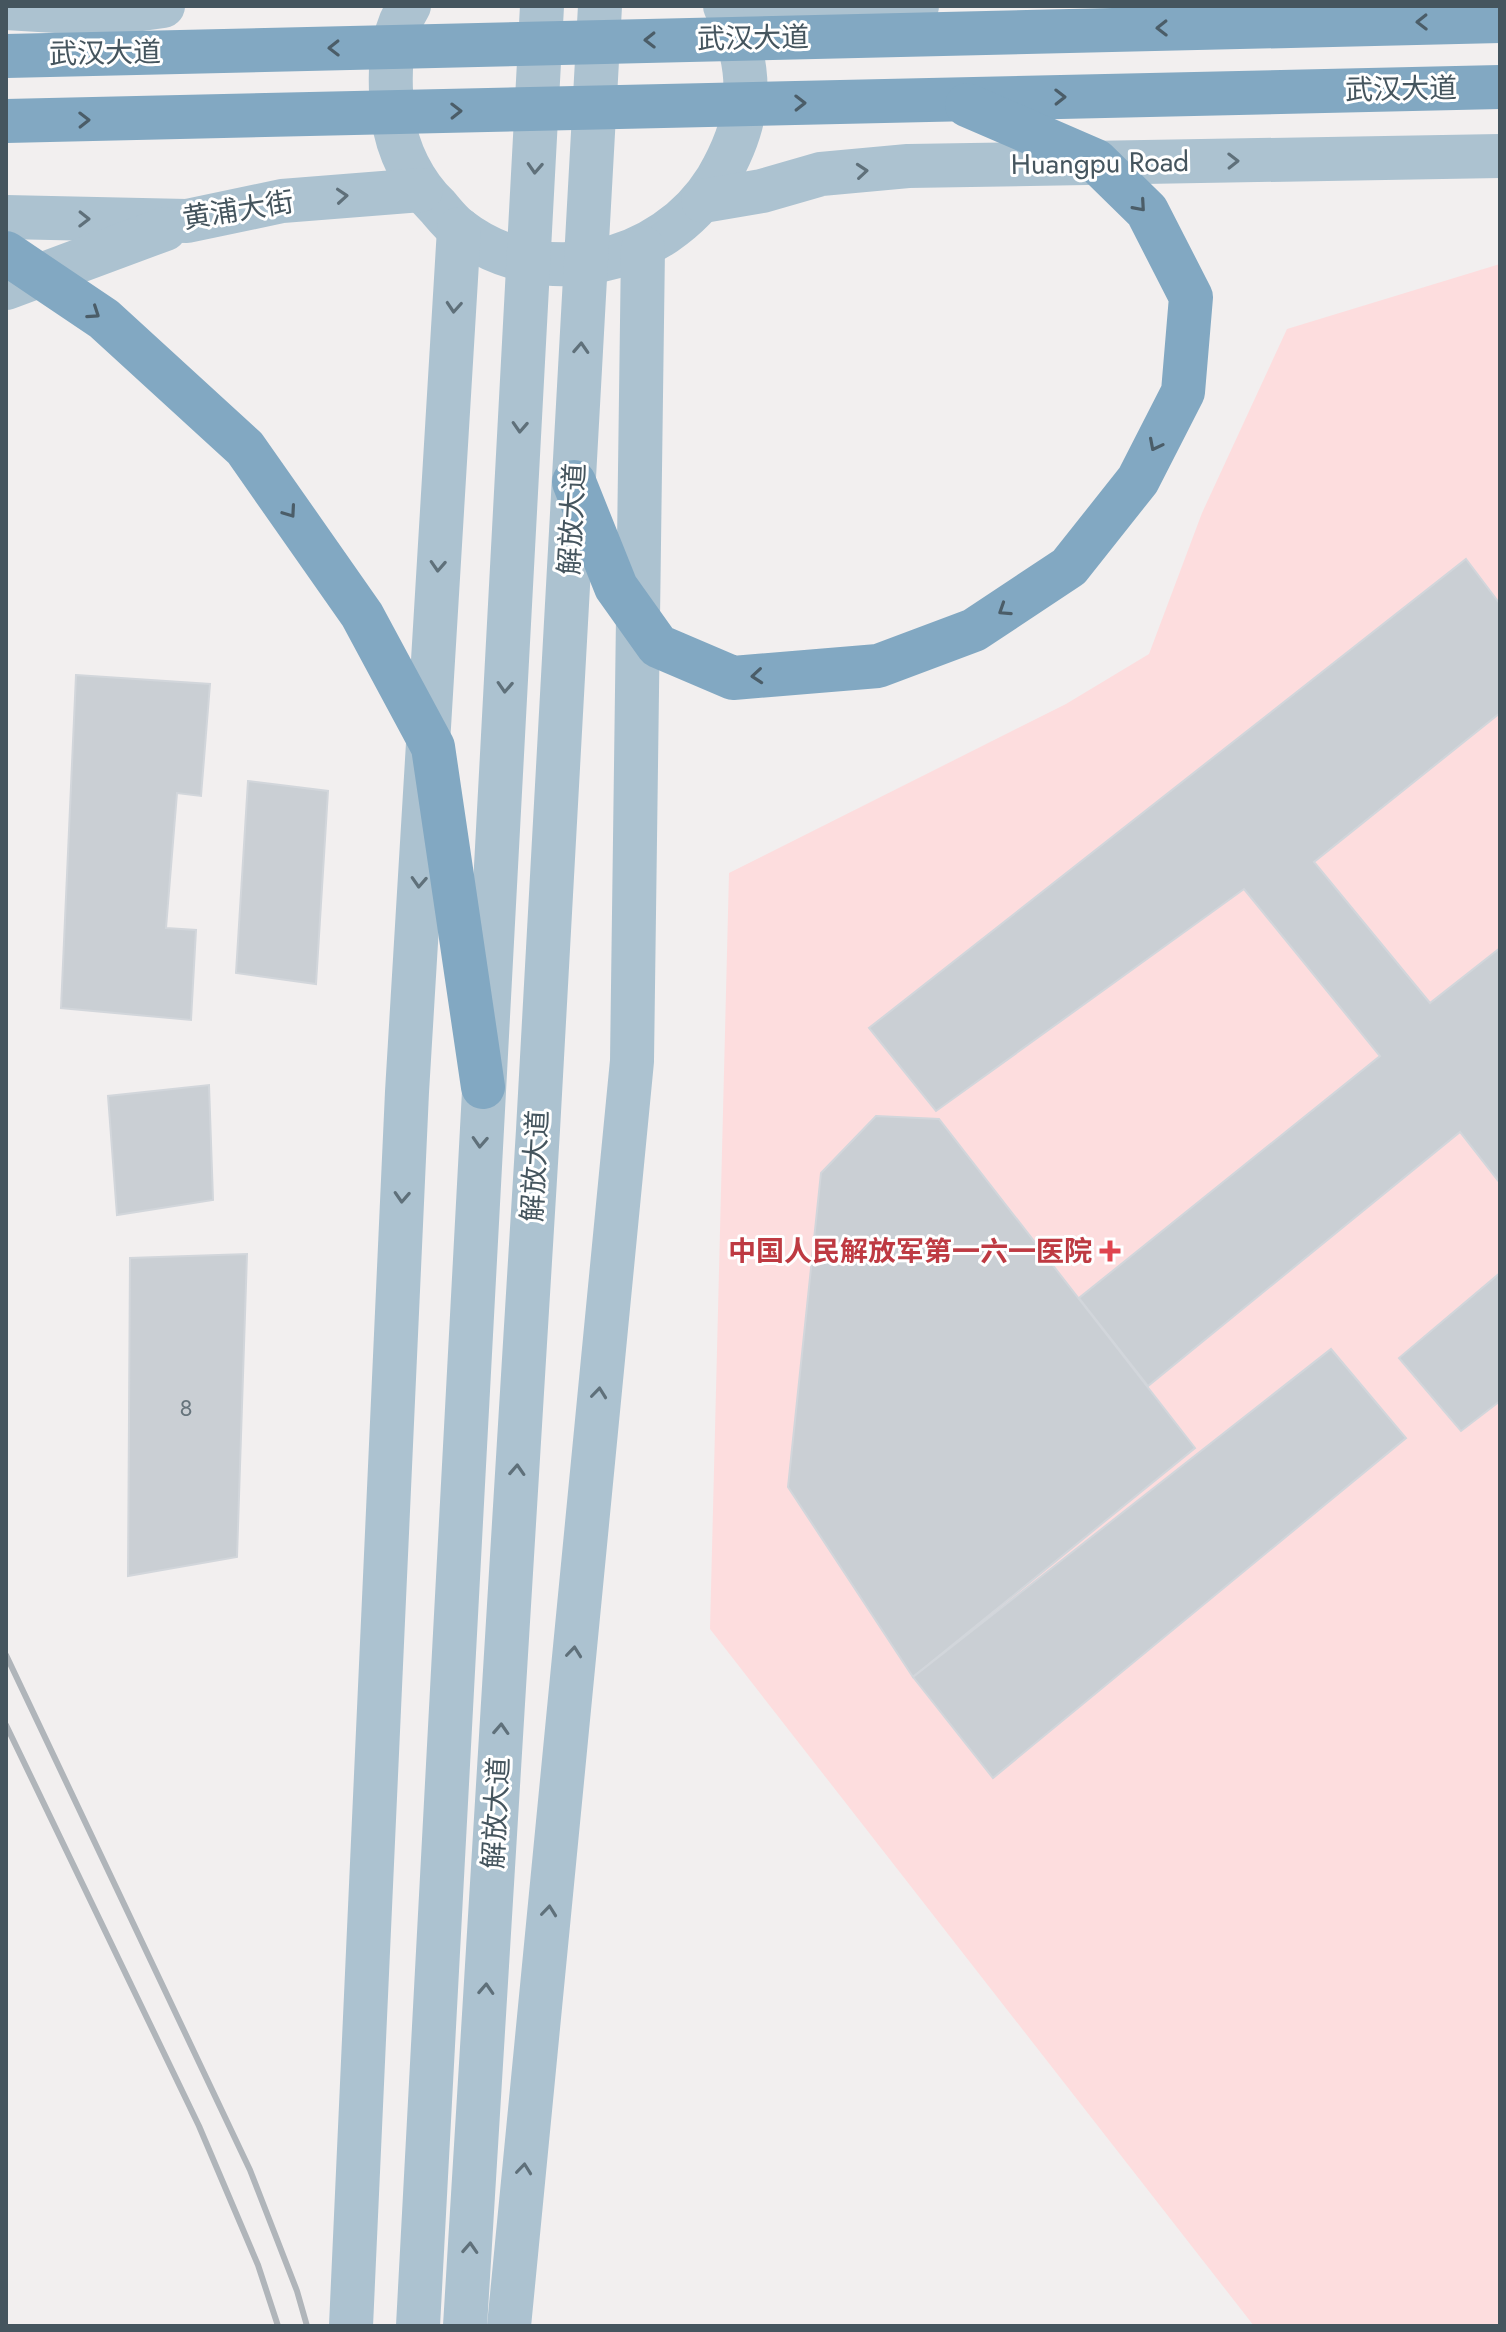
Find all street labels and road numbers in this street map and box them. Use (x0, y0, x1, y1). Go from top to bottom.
street label: 武汉大道 (697, 17, 809, 59)
street label: 武汉大道 (49, 32, 161, 74)
street label: 武汉大道 (1345, 68, 1457, 110)
street label: Huangpu Road (1010, 141, 1190, 185)
street label: 黄浦大街 (179, 181, 297, 239)
street label: 解放大道 (549, 462, 595, 576)
street label: 解放大道 (512, 1109, 558, 1223)
street label: 解放大道 (473, 1756, 519, 1870)

